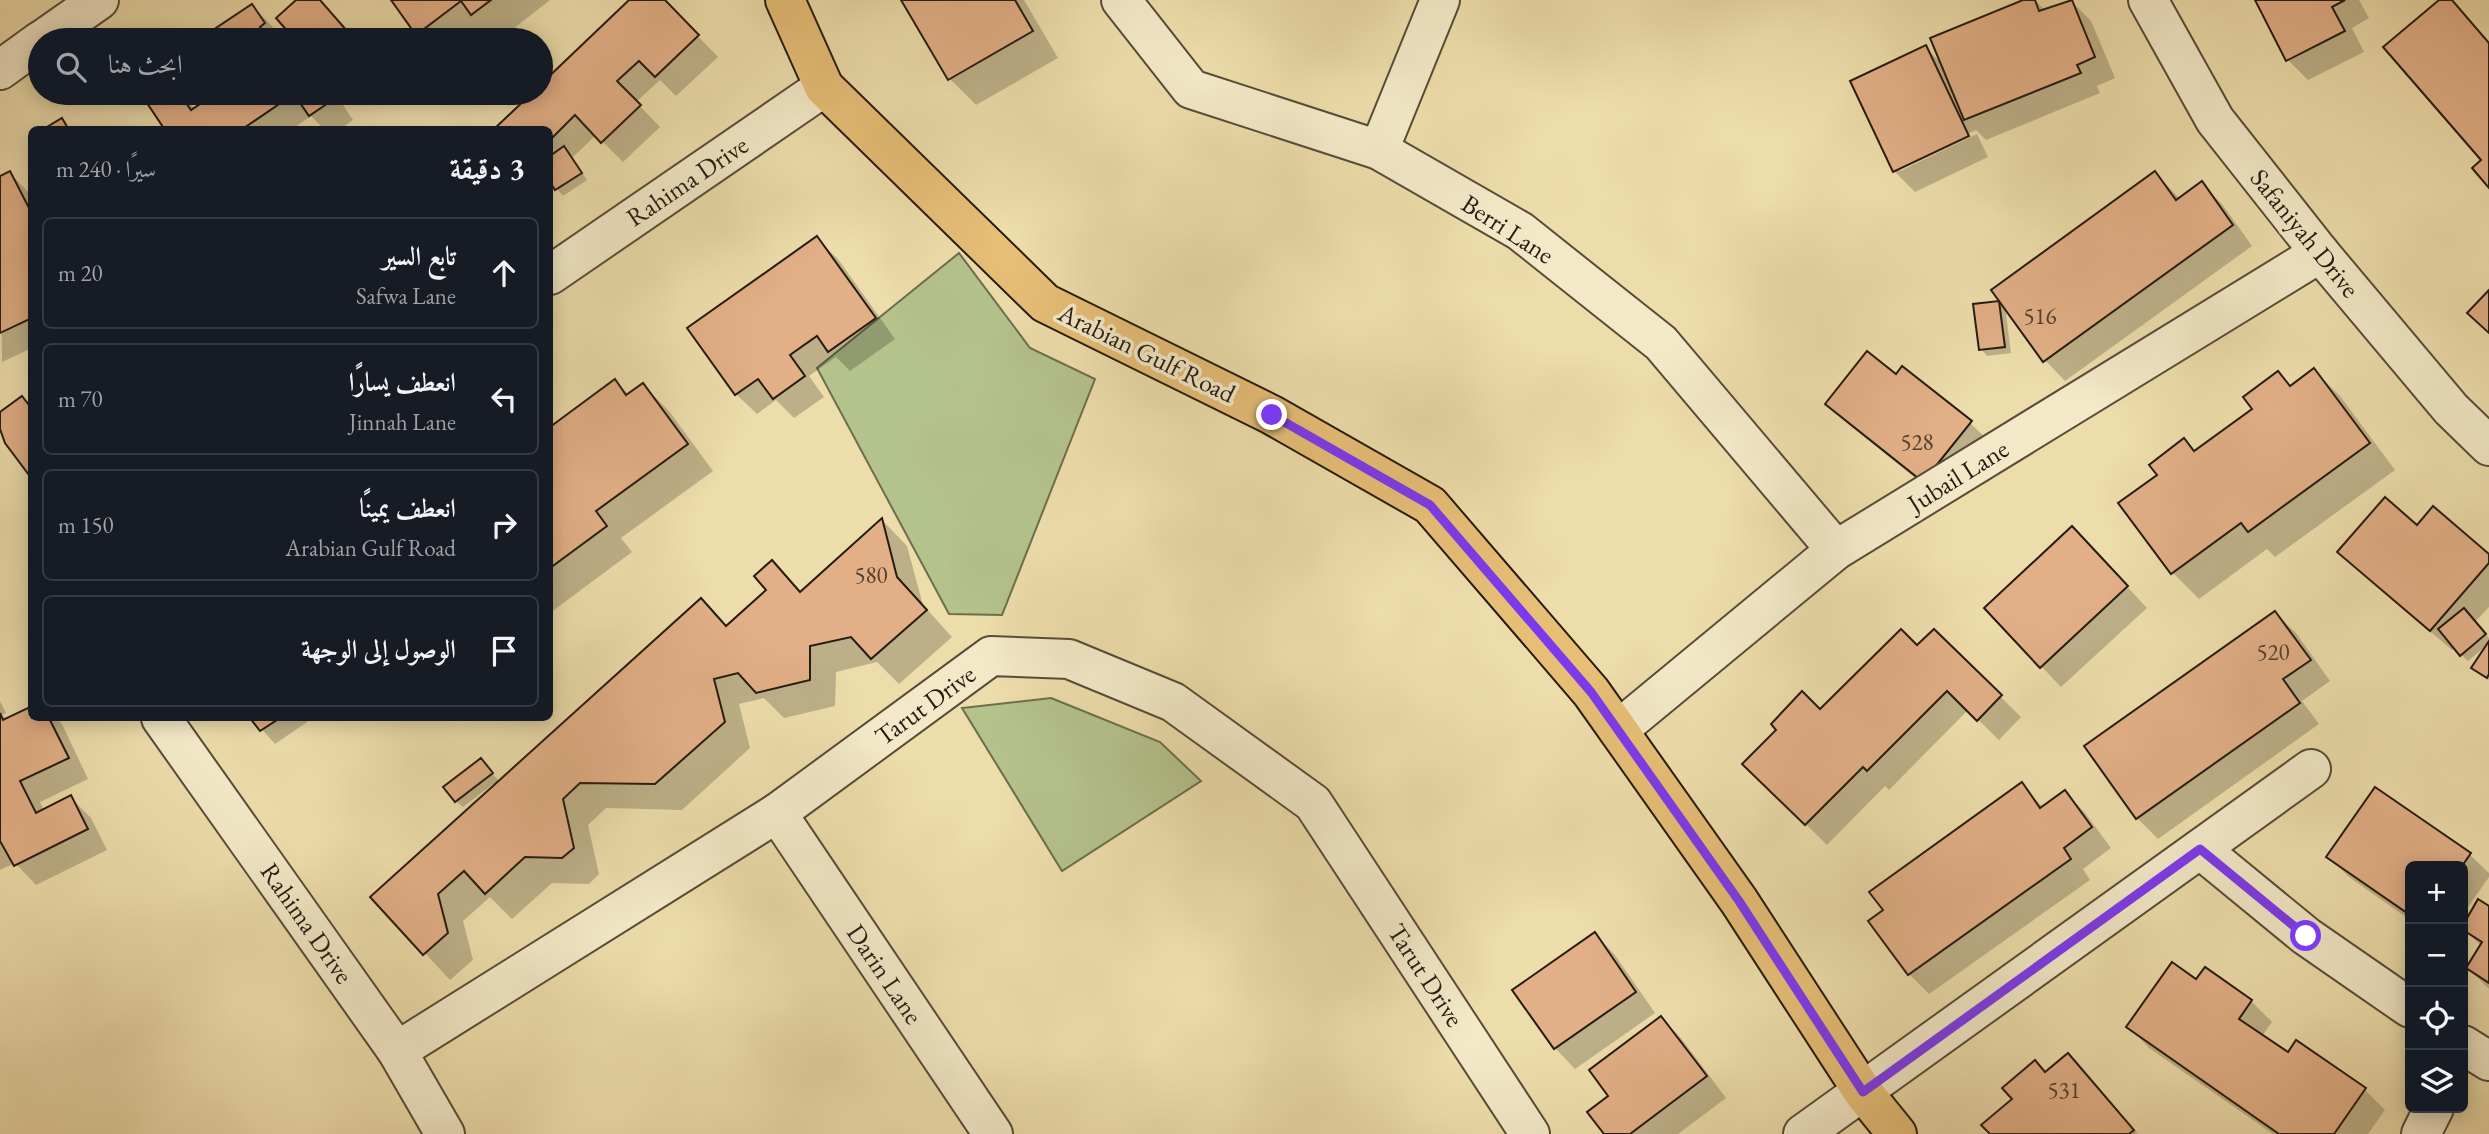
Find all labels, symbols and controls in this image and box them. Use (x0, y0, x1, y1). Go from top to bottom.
search box (28, 28, 553, 105)
text: ابحث هنا (108, 47, 183, 81)
icon: search (52, 48, 90, 86)
street label: Rahima Drive (619, 128, 755, 234)
text: 3 دقيقة (450, 149, 525, 188)
text: سيرًا · 240 m (56, 154, 156, 184)
street label: Safaniyah Drive (2243, 162, 2367, 304)
street label: Berri Lane (1455, 186, 1561, 272)
text: تابع السير (382, 239, 456, 273)
icon: ahead (485, 254, 523, 292)
text: 20 m (58, 258, 103, 288)
text: Safwa Lane (356, 281, 456, 311)
street label: Arabian Gulf Road (1052, 295, 1242, 411)
house number: 516 (2023, 301, 2057, 331)
text: انعطف يسارًا (349, 365, 456, 399)
icon: left (485, 380, 523, 418)
text: 70 m (58, 384, 103, 414)
route end (1256, 399, 1287, 430)
text: Jinnah Lane (349, 407, 456, 437)
house number: 528 (1900, 427, 1934, 457)
street label: Jubail Lane (1899, 432, 2015, 521)
text: انعطف يمينًا (359, 491, 456, 525)
icon: right (485, 506, 523, 544)
text: 150 m (58, 510, 114, 540)
text: Arabian Gulf Road (285, 533, 456, 563)
house number: 580 (854, 560, 888, 590)
text: الوصول إلى الوجهة (301, 632, 456, 666)
icon: arrive (485, 632, 523, 670)
house number: 520 (2256, 637, 2290, 667)
street label: Tarut Drive (868, 657, 982, 753)
street label: Rahima Drive (253, 856, 361, 990)
map controls (2405, 861, 2468, 1113)
button: + (2405, 861, 2468, 924)
street label: Darin Lane (839, 917, 931, 1031)
street label: Tarut Drive (1380, 917, 1472, 1033)
route start (2290, 920, 2321, 951)
button: − (2405, 924, 2468, 987)
button: locate (2405, 987, 2468, 1050)
button: layers (2405, 1050, 2468, 1113)
house number: 531 (2047, 1075, 2081, 1105)

